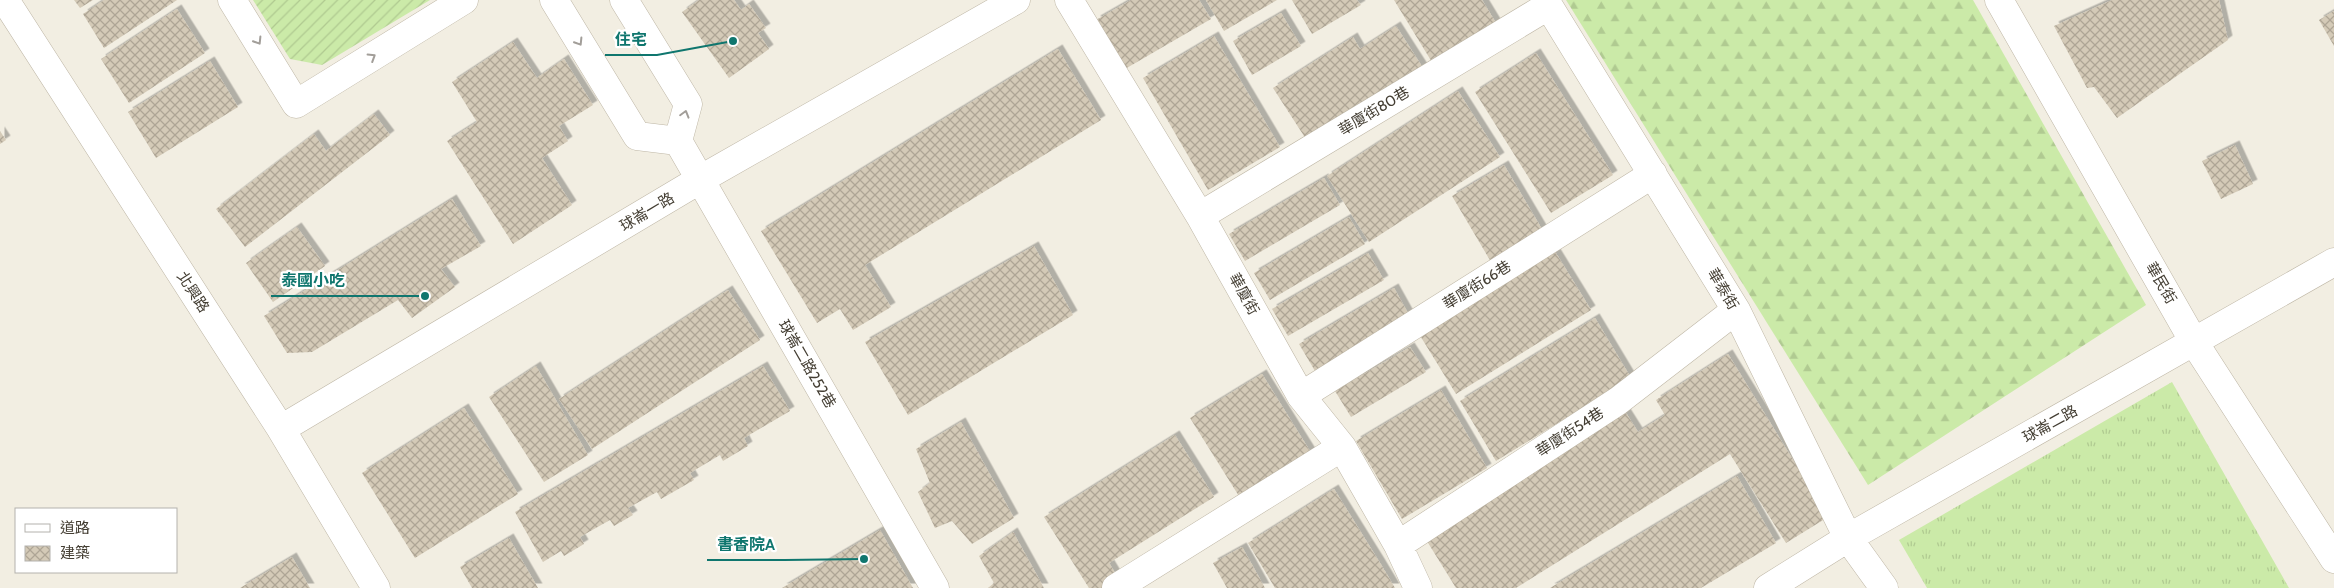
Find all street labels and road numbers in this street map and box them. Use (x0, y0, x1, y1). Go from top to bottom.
street label: 華廈街80巷 (1335, 83, 1413, 139)
street label: 球崙一路 (617, 189, 677, 235)
street label: 華廈街66巷 (1440, 257, 1514, 313)
street label: 華民街 (2142, 259, 2180, 307)
street label: 華泰街 (1704, 265, 1742, 313)
street label: 北興路 (173, 268, 213, 316)
street label: 華廈街 (1225, 270, 1263, 318)
street label: 球崙二路252巷 (774, 317, 840, 411)
street label: 球崙二路 (2019, 402, 2081, 446)
street label: 華廈街54巷 (1533, 404, 1607, 460)

